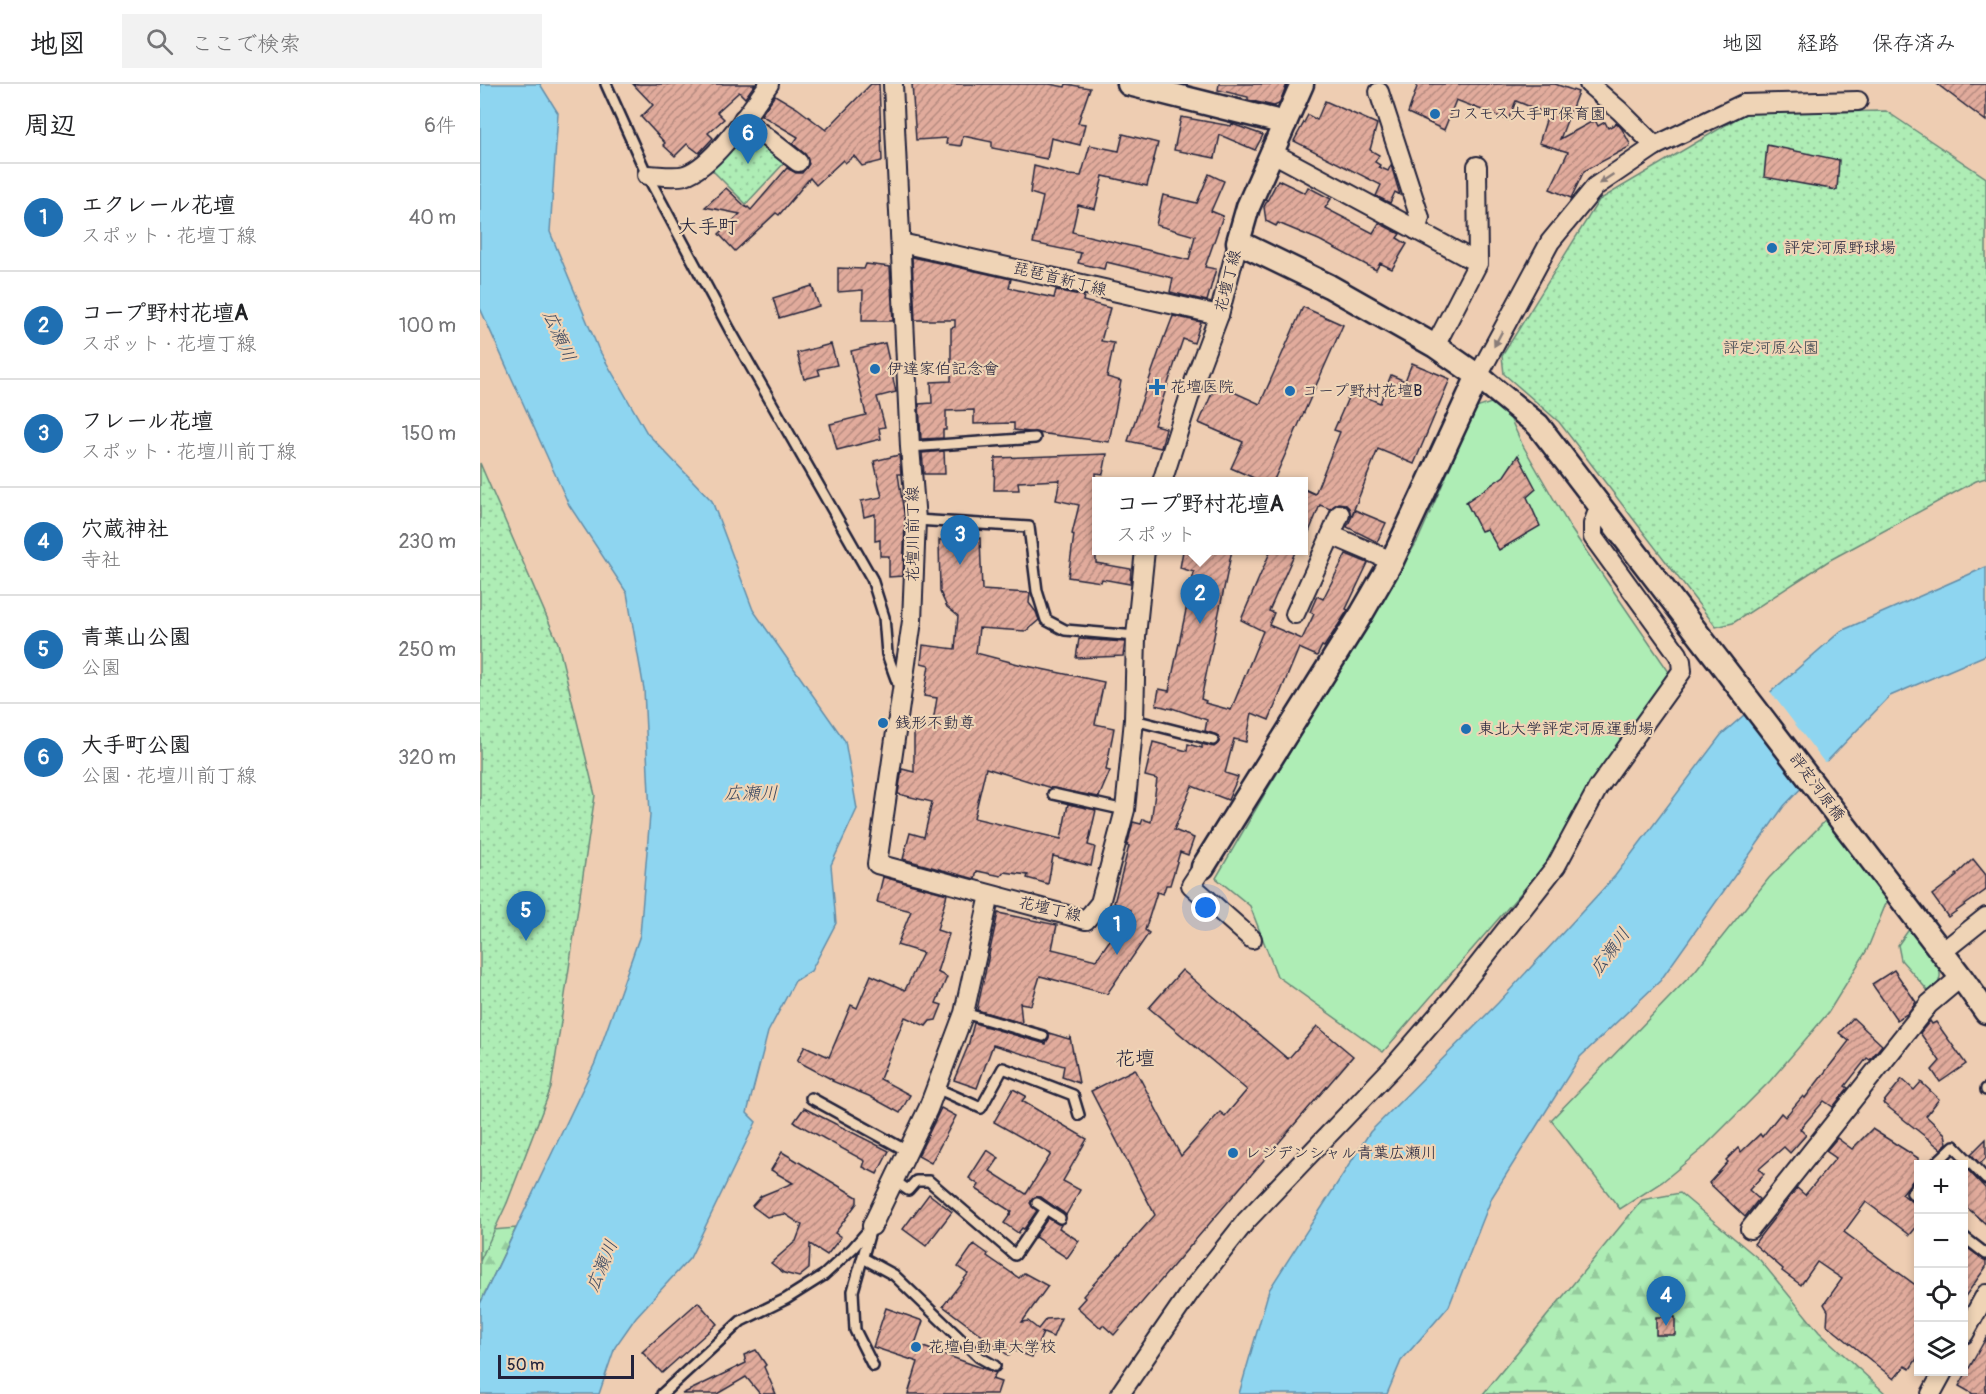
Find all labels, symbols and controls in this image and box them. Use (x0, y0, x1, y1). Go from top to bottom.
search box (122, 14, 542, 68)
icon: search (143, 25, 176, 58)
text: 地図 (30, 27, 86, 62)
text: ここで検索 (191, 30, 301, 58)
text: 地図 (1722, 30, 1764, 57)
text: 経路 (1797, 30, 1839, 57)
text: 保存済み (1872, 30, 1956, 57)
place label: コスモス大手町保育園 (1447, 104, 1606, 124)
marker: コスモス大手町保育園 (1428, 107, 1442, 121)
text: 周辺 (24, 110, 76, 142)
text: 6件 (424, 113, 456, 138)
pin: 6 (728, 115, 768, 164)
one-way arrow (1599, 173, 1615, 185)
text: エクレール花壇 (81, 191, 235, 219)
text: 1 (40, 205, 47, 230)
text: 40 m (409, 205, 456, 230)
district label: 大手町 (678, 214, 738, 239)
text: スポット · 花壇丁線 (81, 223, 256, 248)
place label: 評定河原野球場 (1784, 238, 1896, 258)
marker: 評定河原野球場 (1765, 241, 1779, 255)
street label: 花壇丁線 (1211, 248, 1245, 314)
street label: 琵琶首新丁線 (1011, 258, 1109, 300)
text: コープ野村花壇A (81, 299, 248, 327)
water label: 広瀬川 (538, 307, 580, 365)
text: 2 (38, 313, 49, 338)
text: 100 m (399, 313, 456, 338)
text: スポット · 花壇丁線 (81, 331, 256, 356)
one-way arrow (1493, 331, 1503, 348)
park label: 評定河原公園 (1723, 338, 1819, 358)
place label: 伊達家伯記念會 (887, 359, 999, 379)
marker: 伊達家伯記念會 (868, 362, 882, 376)
place label: 花壇医院 (1170, 377, 1234, 397)
marker: 花壇医院 (1148, 378, 1166, 396)
place label: コープ野村花壇B (1302, 381, 1422, 401)
marker: コープ野村花壇B (1283, 384, 1297, 398)
text: フレール花壇 (81, 407, 213, 435)
text: 3 (38, 421, 49, 446)
text: 150 m (402, 421, 456, 446)
text: スポット · 花壇川前丁線 (81, 439, 296, 464)
popup (1092, 477, 1308, 555)
street label: 花壇川前丁線 (903, 486, 923, 582)
text: コープ野村花壇A (1116, 490, 1284, 518)
text: 穴蔵神社 (81, 515, 169, 543)
pin: 3 (940, 516, 980, 565)
text: スポット (1116, 522, 1196, 547)
text: 4 (38, 529, 49, 554)
text: 230 m (399, 529, 456, 554)
text: 寺社 (81, 547, 121, 572)
pin: 2 (1180, 574, 1220, 624)
text: 青葉山公園 (81, 623, 191, 651)
text: 5 (38, 637, 49, 662)
text: 250 m (398, 637, 456, 662)
text: 公園 (81, 655, 121, 680)
place label: 銭形不動尊 (895, 713, 975, 733)
marker: 銭形不動尊 (876, 716, 890, 730)
place label: 東北大学評定河原運動場 (1478, 719, 1654, 739)
marker: 東北大学評定河原運動場 (1459, 722, 1473, 736)
text: 大手町公園 (81, 731, 191, 759)
text: 6 (38, 745, 49, 770)
text: 320 m (398, 745, 456, 770)
street label: 評定河原橋 (1785, 749, 1849, 825)
text: 公園 · 花壇川前丁線 (81, 763, 256, 788)
water label: 広瀬川 (724, 782, 778, 805)
pin: 5 (506, 892, 546, 941)
street label: 花壇丁線 (1017, 892, 1083, 926)
your location (1191, 893, 1220, 922)
pin: 1 (1098, 906, 1136, 955)
water label: 広瀬川 (1585, 924, 1635, 980)
district label: 花壇 (1115, 1046, 1155, 1071)
place label: レジデンシャル青葉広瀬川 (1245, 1143, 1437, 1163)
marker: レジデンシャル青葉広瀬川 (1226, 1146, 1240, 1160)
map controls (1914, 1160, 1968, 1376)
button: + (1914, 1160, 1968, 1214)
button: − (1914, 1214, 1968, 1268)
water label: 広瀬川 (581, 1237, 623, 1295)
button: locate (1914, 1268, 1968, 1322)
pin: 4 (1646, 1276, 1686, 1326)
button: layers (1914, 1322, 1968, 1376)
place label: 花壇自動車大学校 (928, 1337, 1056, 1357)
marker: 花壇自動車大学校 (909, 1340, 923, 1354)
scale bar (498, 1352, 634, 1380)
text: 50 m (507, 1355, 544, 1375)

